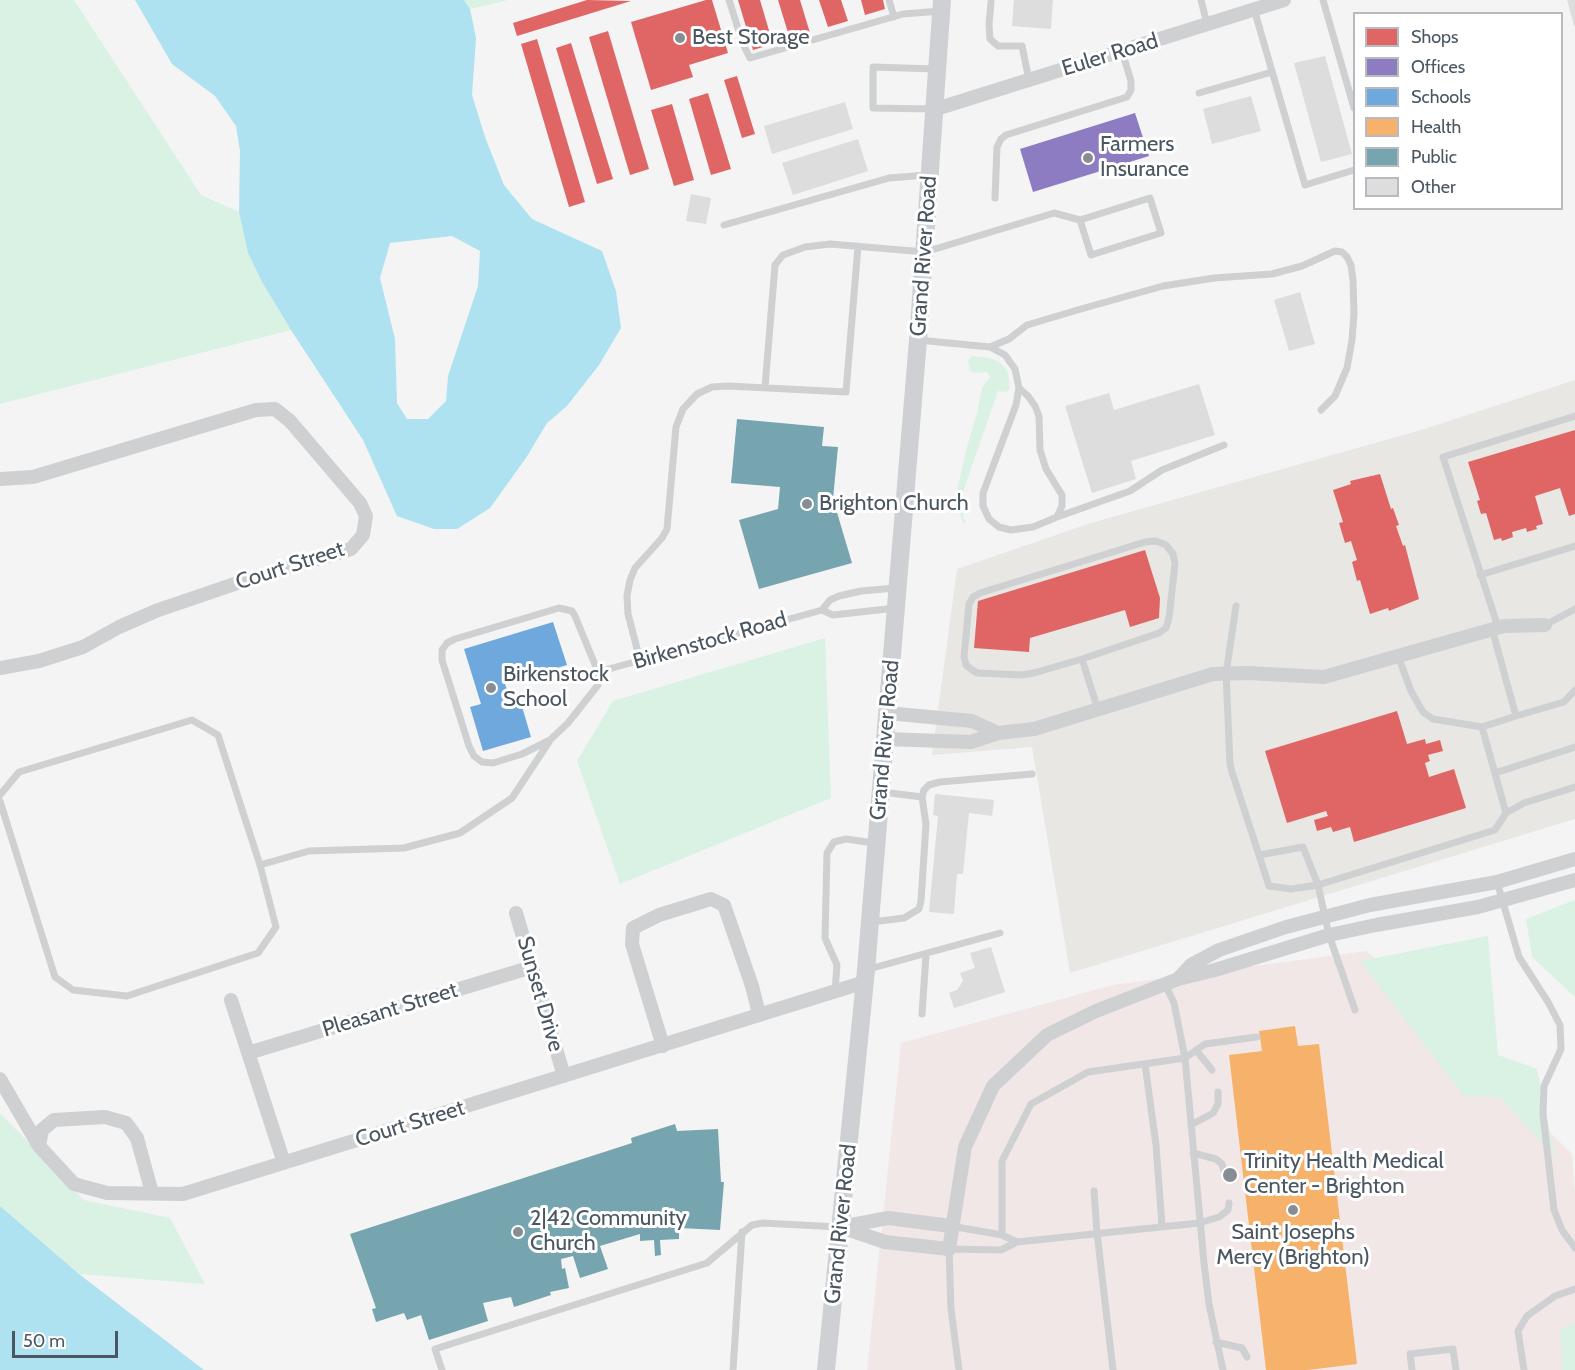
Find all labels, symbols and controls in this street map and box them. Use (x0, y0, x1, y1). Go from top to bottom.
legend (1353, 12, 1563, 210)
place label: Best Storage (692, 25, 809, 51)
text: Shops (1411, 26, 1459, 48)
street label: Euler Road (1059, 28, 1161, 82)
marker: Best Storage (673, 31, 687, 45)
text: Offices (1411, 56, 1465, 78)
text: Schools (1411, 86, 1471, 108)
text: Health (1411, 116, 1461, 138)
place label: Farmers Insurance (1100, 132, 1189, 184)
text: Public (1411, 146, 1457, 168)
marker: Farmers Insurance (1081, 151, 1095, 165)
street label: Grand River Road (905, 175, 943, 337)
text: Other (1411, 176, 1456, 198)
place label: Brighton Church (819, 491, 969, 517)
marker: Brighton Church (800, 497, 814, 511)
street label: Court Street (232, 536, 348, 596)
street label: Birkenstock Road (630, 606, 790, 676)
street label: Grand River Road (865, 659, 905, 821)
place label: Birkenstock School (503, 662, 609, 714)
marker: Birkenstock School (484, 681, 498, 695)
street label: Sunset Drive (511, 933, 569, 1055)
street label: Pleasant Street (319, 977, 461, 1043)
street label: Court Street (352, 1095, 468, 1153)
street label: Grand River Road (819, 1143, 863, 1305)
place label: Trinity Health Medical Center - Brighton (1244, 1149, 1444, 1200)
marker: Trinity Health Medical Center - Brighton (1221, 1166, 1239, 1184)
marker: Saint Josephs Mercy (Brighton) (1286, 1203, 1300, 1217)
place label: 2|42 Community Church (530, 1206, 687, 1258)
place label: Saint Josephs Mercy (Brighton) (1216, 1220, 1370, 1272)
marker: 2|42 Community Church (511, 1225, 525, 1239)
scale bar (15, 1319, 122, 1357)
text: 50 m (23, 1330, 65, 1352)

